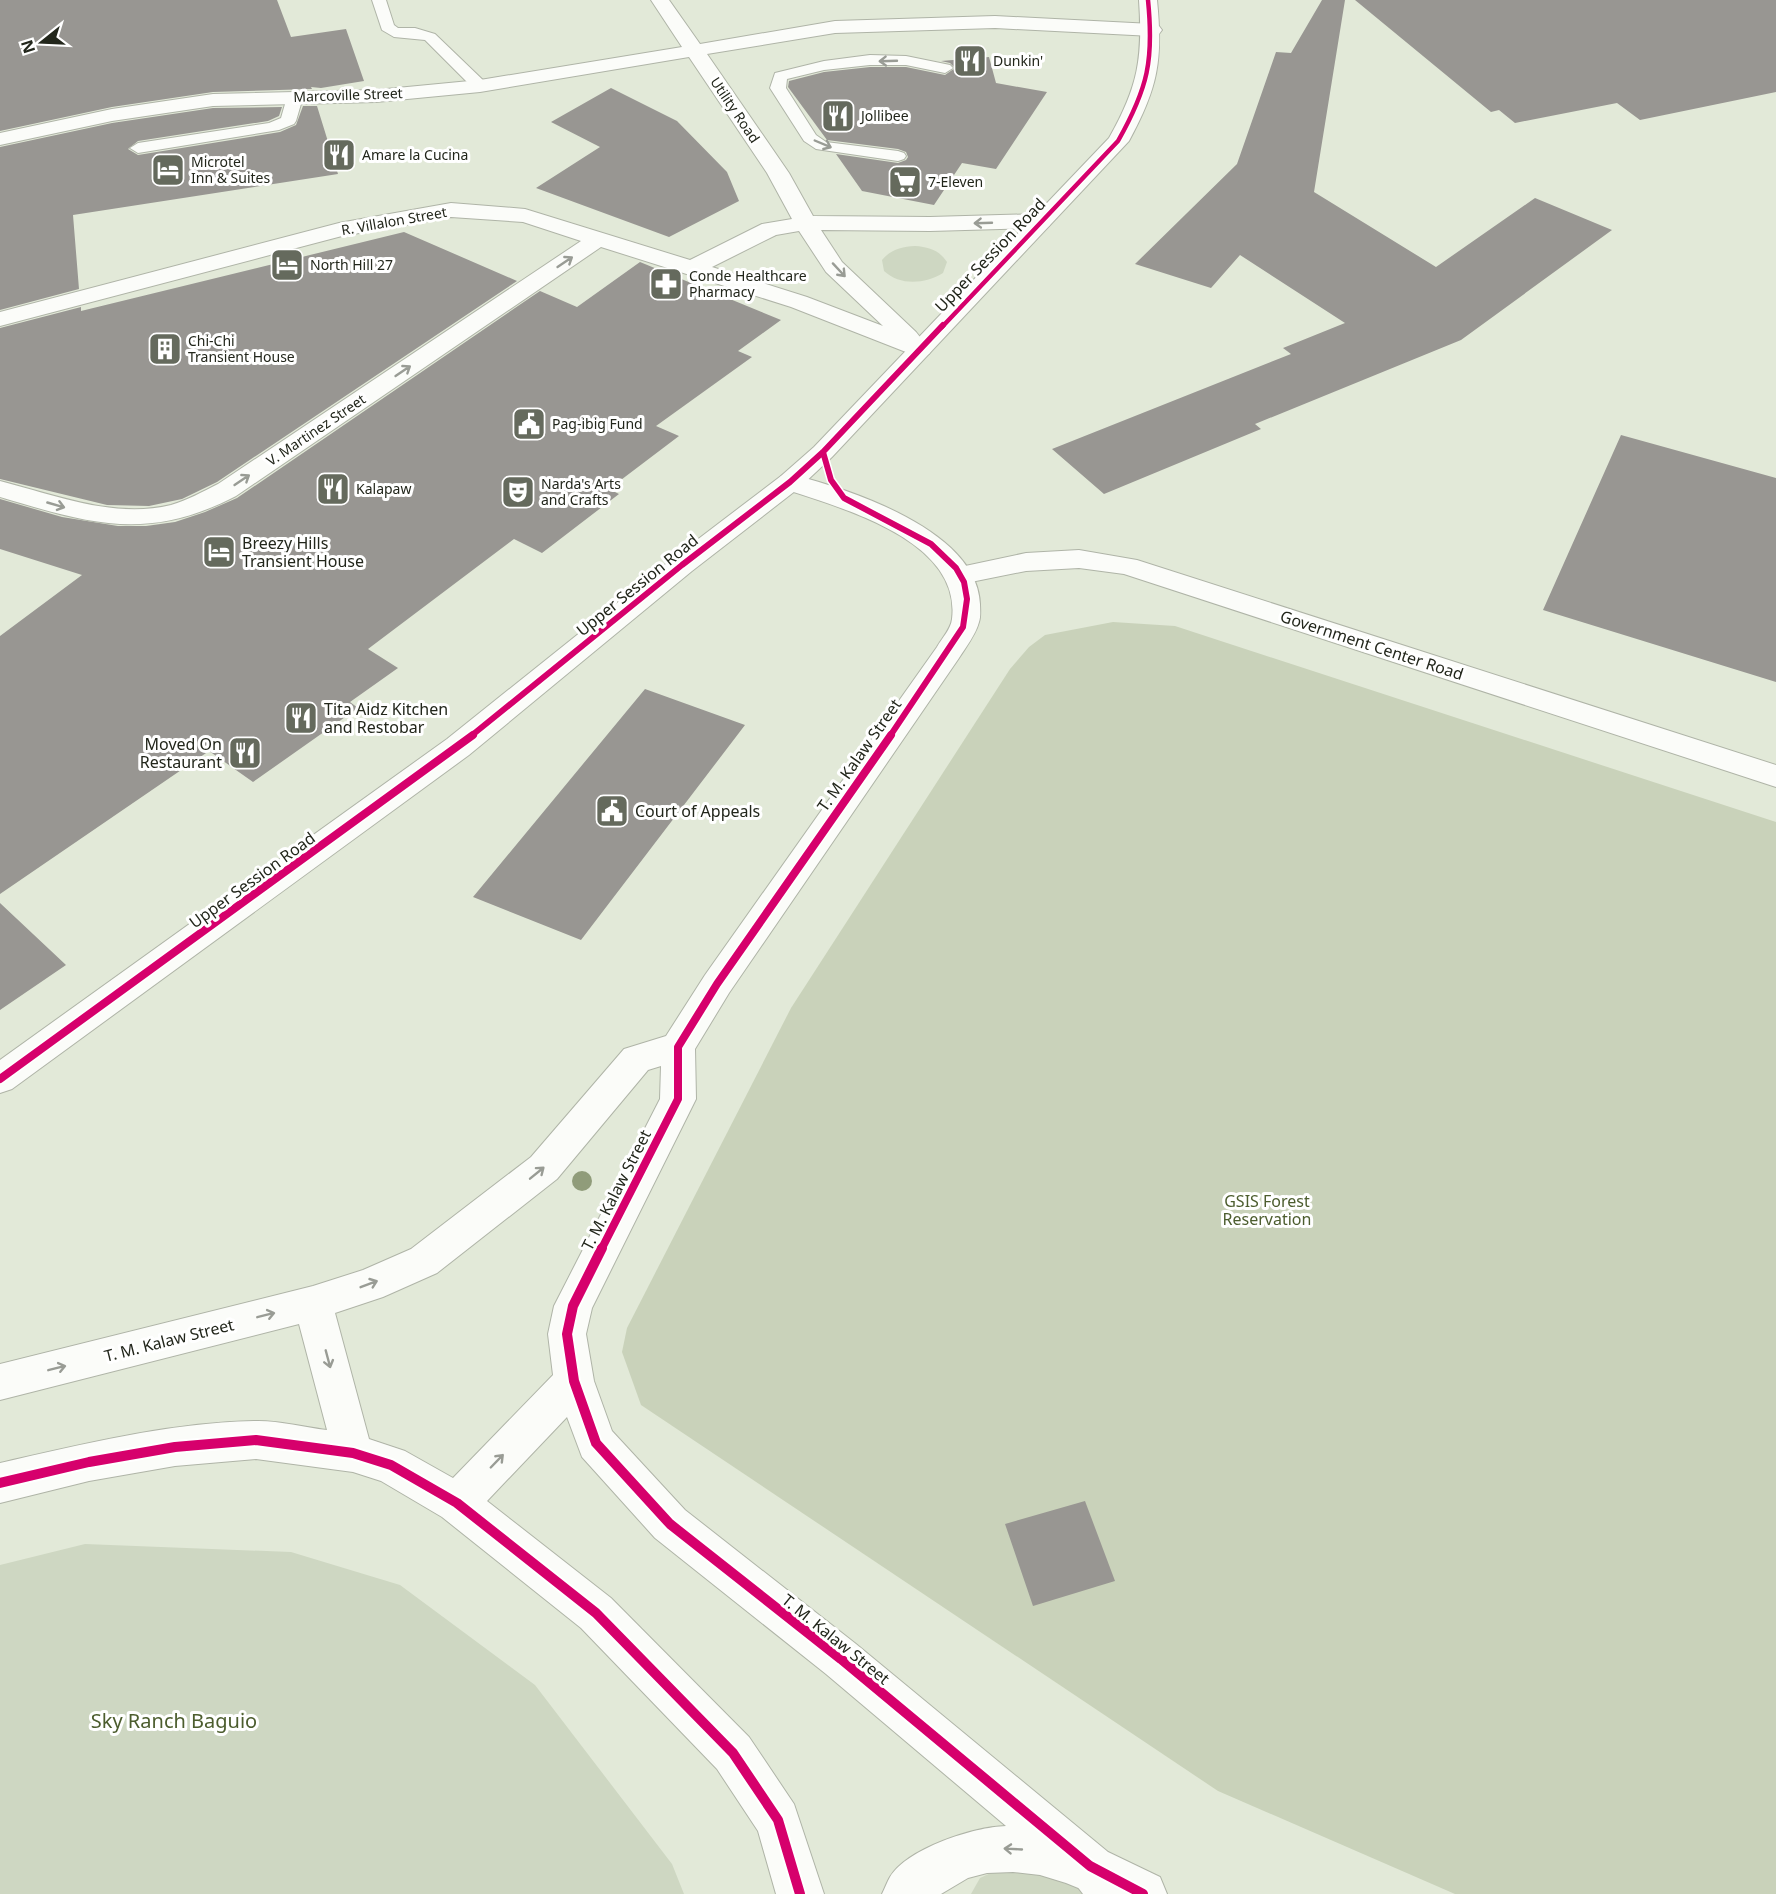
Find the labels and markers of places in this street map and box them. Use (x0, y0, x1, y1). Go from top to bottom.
restaurant icon: Dunkin' (952, 43, 988, 79)
place label: Dunkin' (993, 51, 1043, 70)
restaurant icon: Jollibee (820, 98, 856, 134)
place label: Jollibee (859, 106, 909, 125)
restaurant icon: Amare la Cucina (321, 137, 357, 173)
place label: Amare la Cucina (362, 145, 468, 164)
hotel icon: Microtel Inn & Suites (150, 152, 186, 188)
place label: Microtel Inn & Suites (191, 152, 270, 187)
supermarket icon: 7-Eleven (887, 164, 923, 200)
place label: 7-Eleven (928, 172, 983, 191)
hotel icon: North Hill 27 (269, 247, 305, 283)
place label: North Hill 27 (310, 255, 393, 274)
pharmacy icon: Conde Healthcare Pharmacy (648, 266, 684, 302)
place label: Conde Healthcare Pharmacy (689, 266, 807, 301)
building icon: Chi-Chi Transient House (147, 331, 183, 367)
place label: Chi-Chi Transient House (188, 331, 295, 366)
public building icon: Pag-ibig Fund (511, 406, 547, 442)
place label: Pag-ibig Fund (552, 414, 643, 433)
restaurant icon: Kalapaw (315, 471, 351, 507)
theatre icon: Narda's Arts and Crafts (500, 474, 536, 510)
place label: Narda's Arts and Crafts (541, 474, 621, 509)
place label: Kalapaw (356, 479, 411, 498)
place label: Breezy Hills Transient House (242, 532, 364, 572)
hotel icon: Breezy Hills Transient House (201, 534, 237, 570)
place label: Tita Aidz Kitchen and Restobar (324, 698, 448, 738)
restaurant icon: Tita Aidz Kitchen and Restobar (283, 700, 319, 736)
place label: Moved On Restaurant (140, 733, 222, 773)
restaurant icon: Moved On Restaurant (227, 735, 263, 771)
public building icon: Court of Appeals (594, 793, 630, 829)
place label: Court of Appeals (635, 800, 760, 822)

